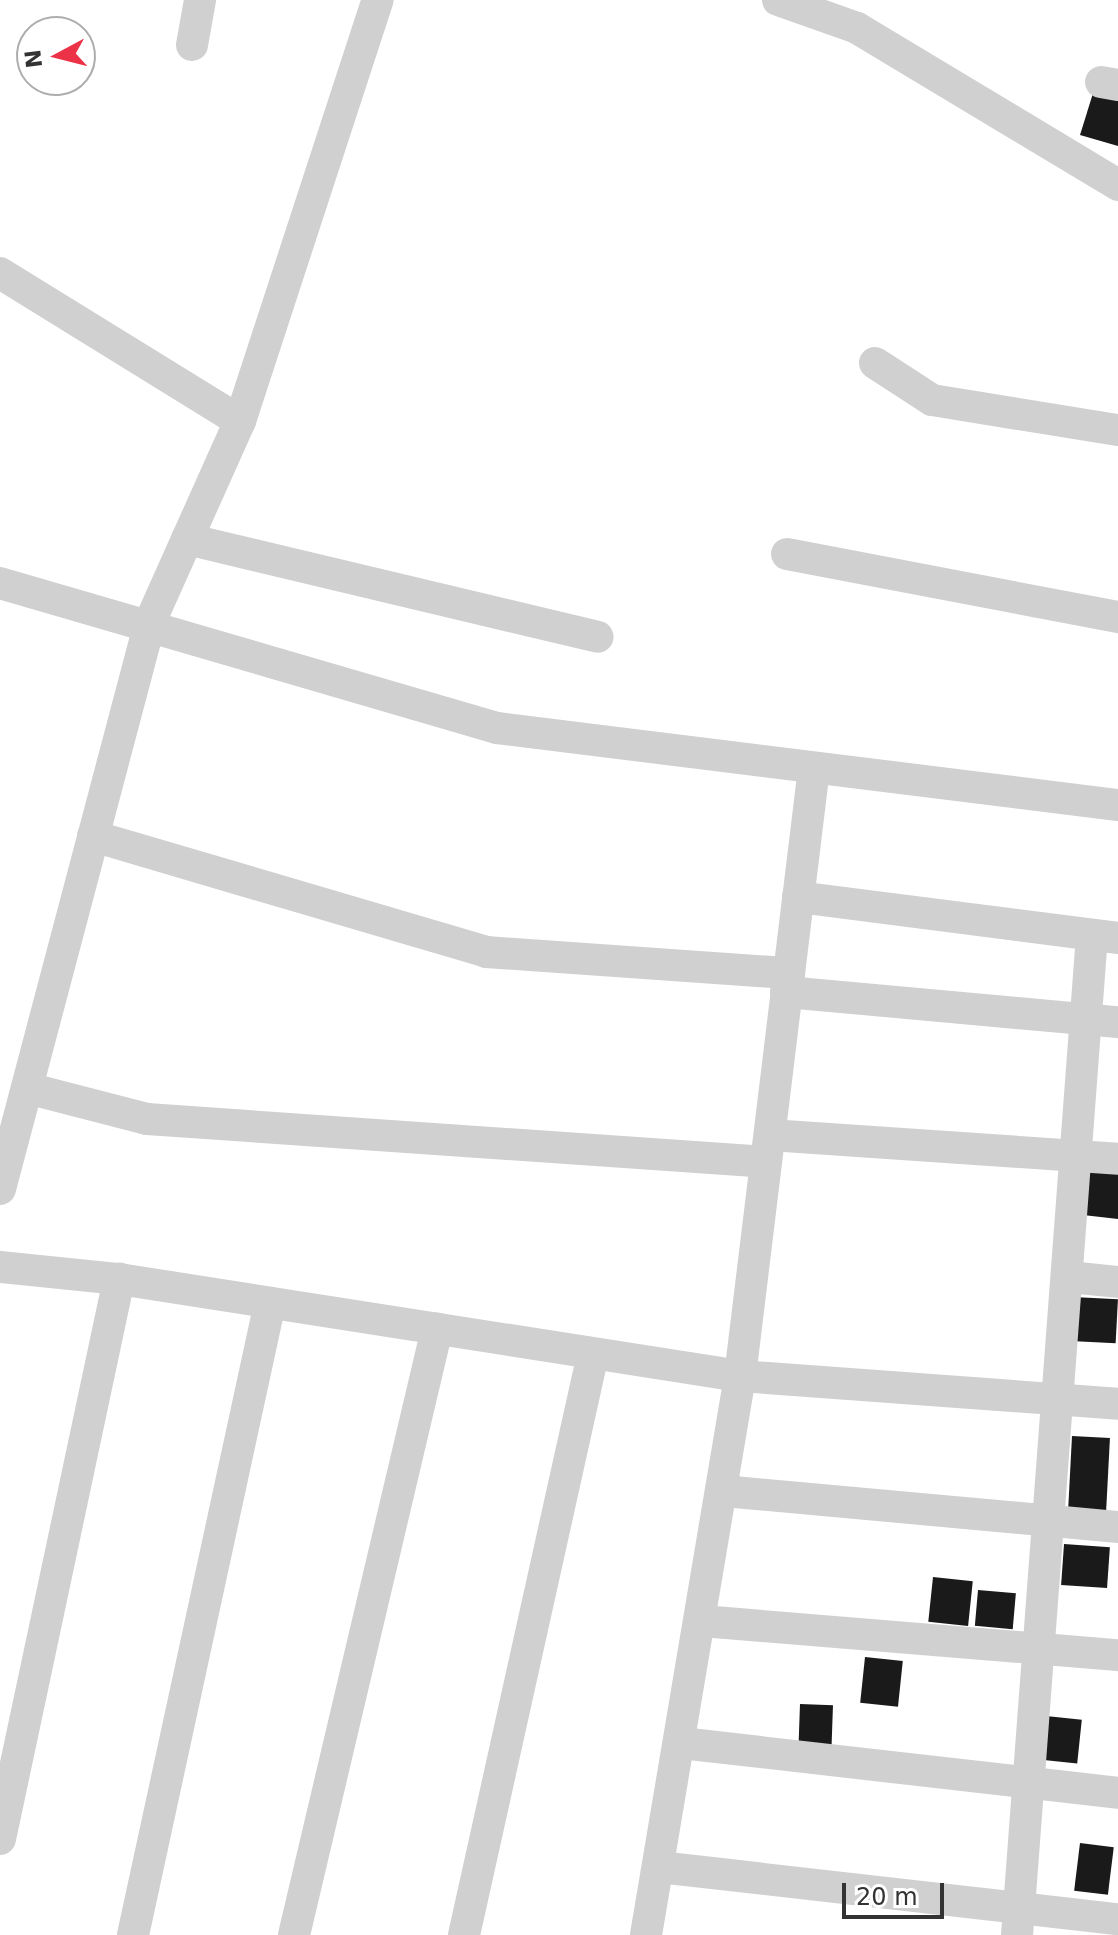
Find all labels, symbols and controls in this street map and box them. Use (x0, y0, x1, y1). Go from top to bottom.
north arrow (16, 16, 96, 96)
text: N (20, 48, 47, 69)
scale bar (846, 1867, 948, 1917)
text: 20 m (856, 1883, 918, 1911)

